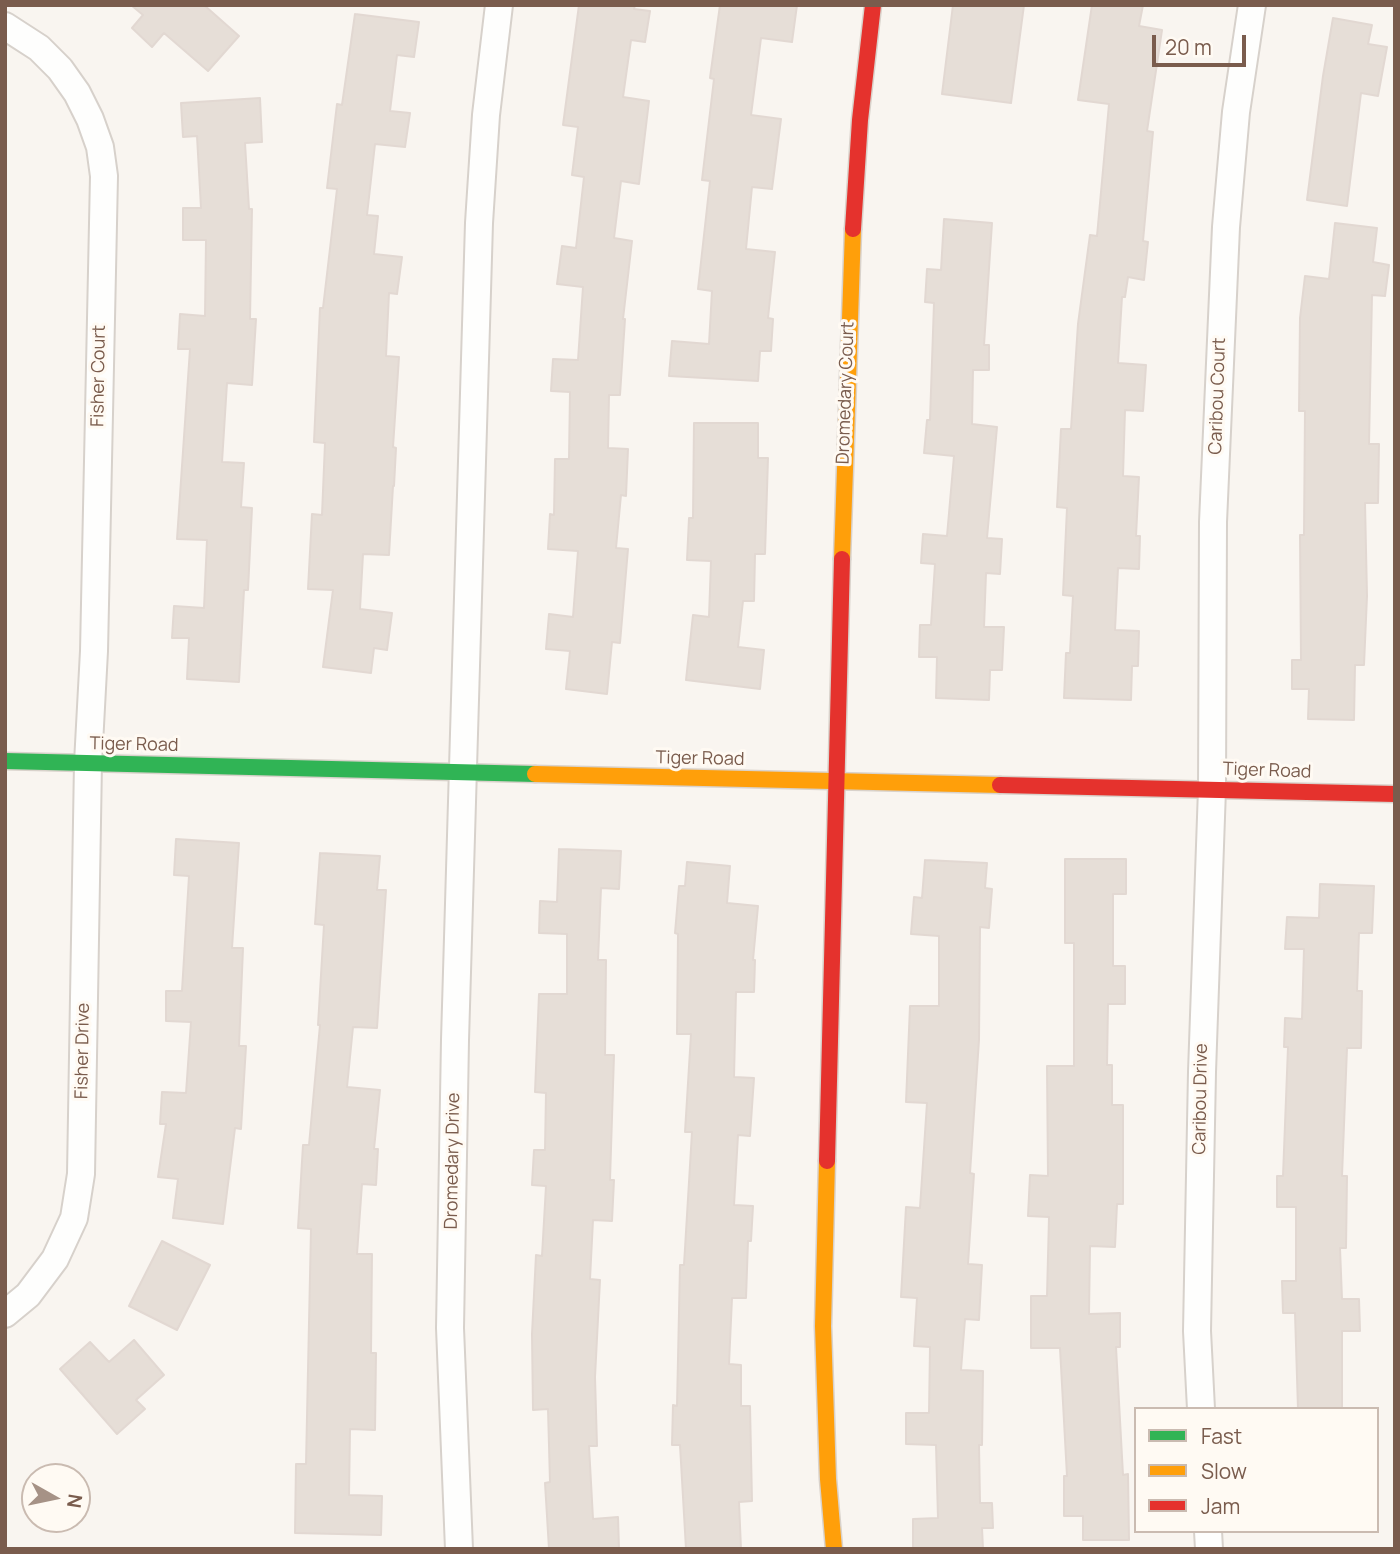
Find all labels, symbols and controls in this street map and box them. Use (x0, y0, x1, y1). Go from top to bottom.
scale bar (1155, 21, 1250, 65)
text: 20 m (1165, 33, 1212, 61)
street label: Dromedary Court (833, 321, 859, 465)
street label: Fisher Court (87, 325, 111, 427)
street label: Caribou Court (1205, 337, 1231, 455)
street label: Tiger Road (89, 733, 179, 757)
street label: Tiger Road (655, 747, 745, 771)
street label: Tiger Road (1222, 759, 1312, 783)
street label: Fisher Drive (71, 1003, 95, 1099)
street label: Caribou Drive (1189, 1043, 1213, 1155)
street label: Dromedary Drive (441, 1092, 465, 1230)
legend (1134, 1407, 1379, 1533)
text: Fast (1201, 1422, 1242, 1450)
text: Slow (1201, 1457, 1247, 1485)
north arrow (21, 1463, 91, 1533)
text: N (61, 1492, 89, 1510)
text: Jam (1201, 1492, 1240, 1520)

